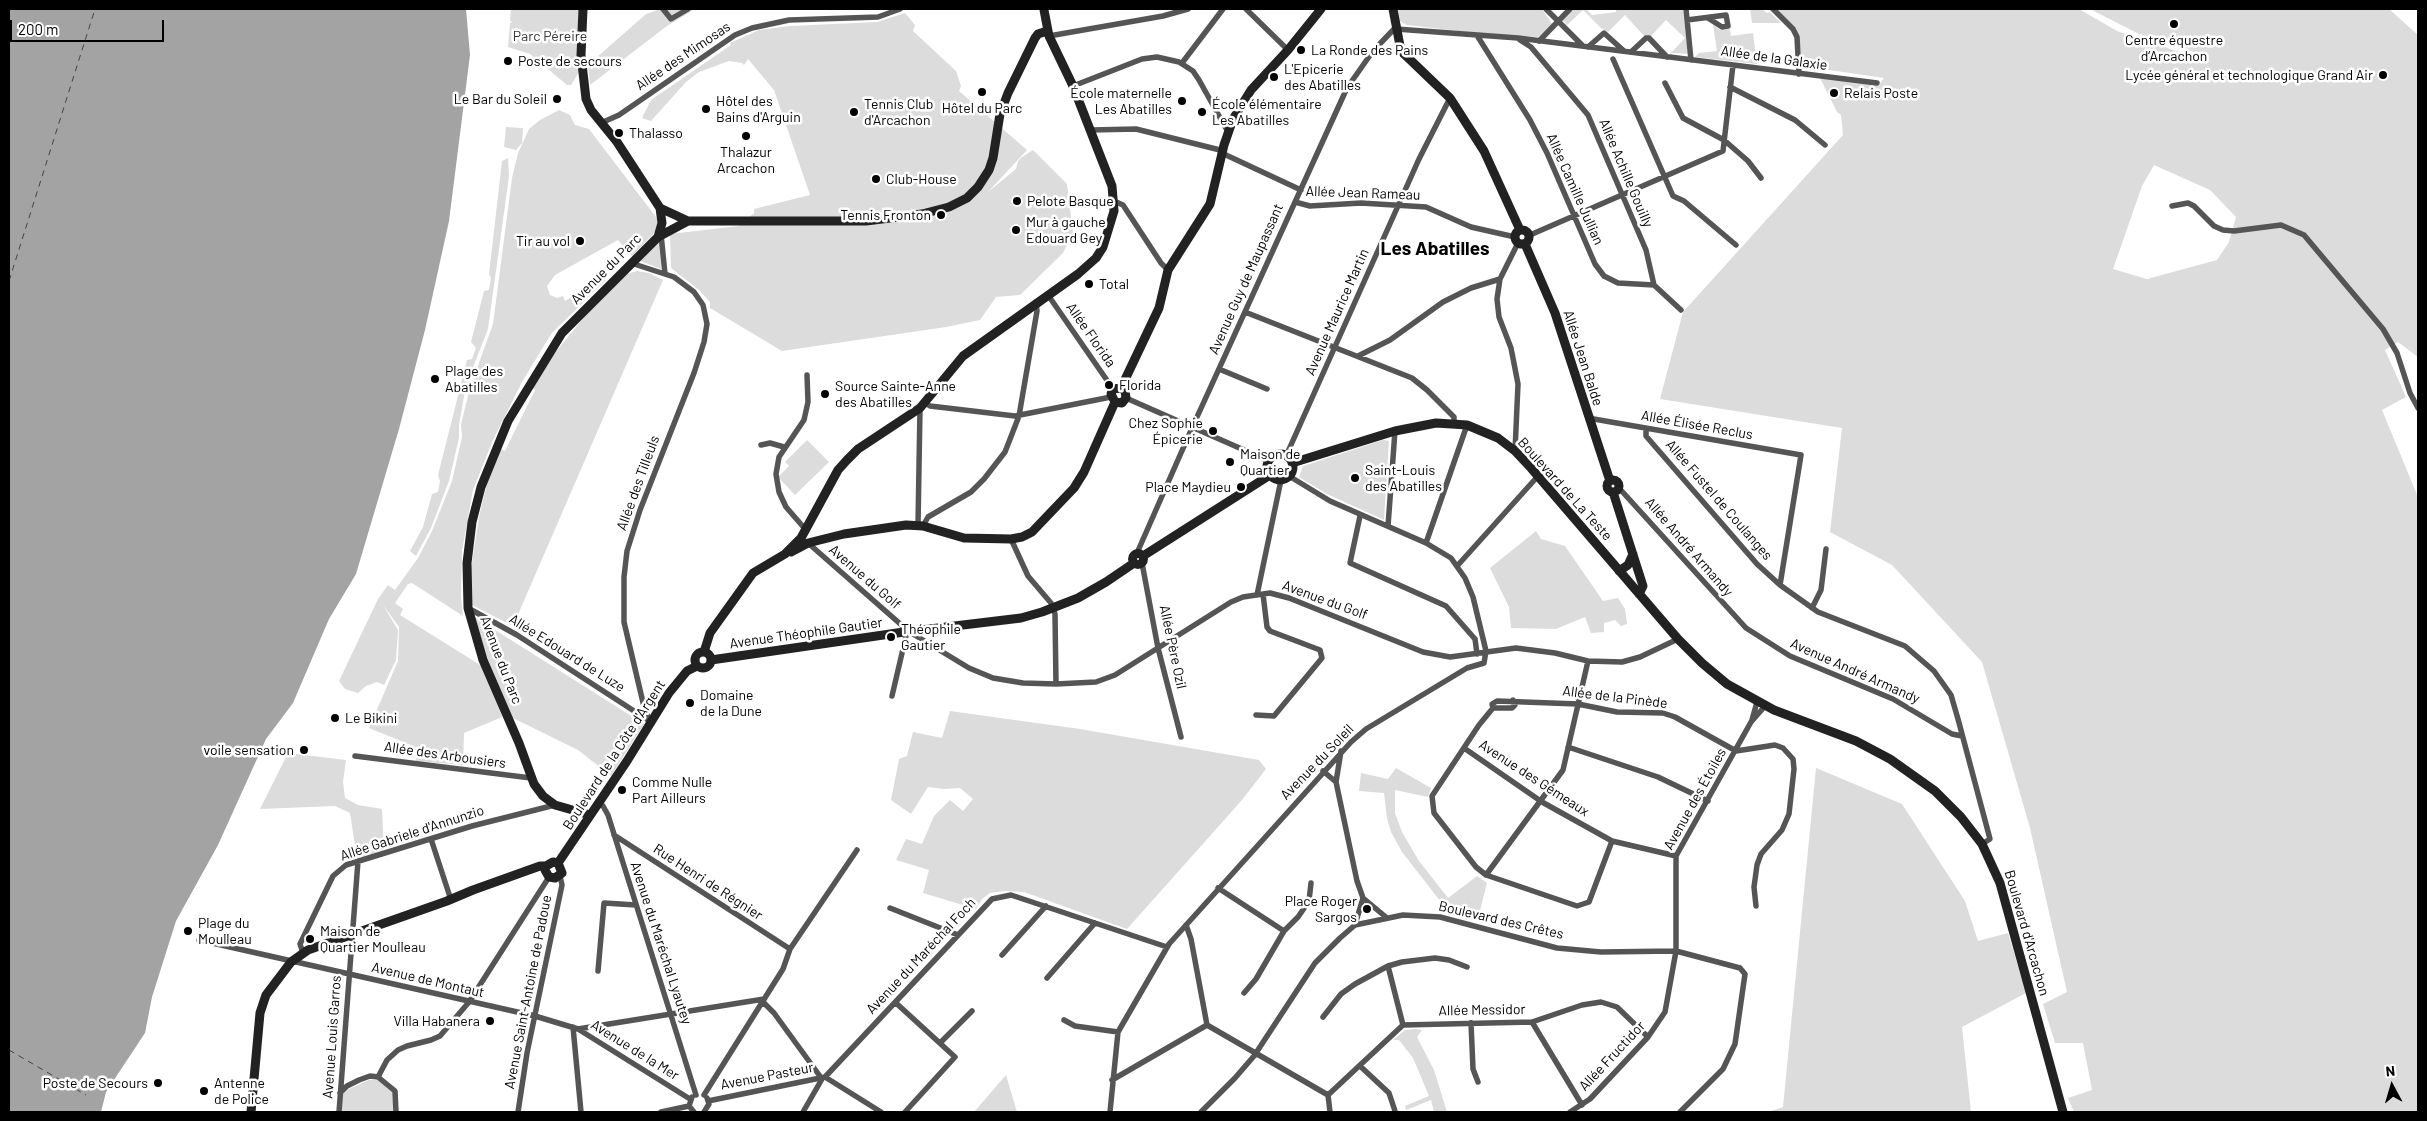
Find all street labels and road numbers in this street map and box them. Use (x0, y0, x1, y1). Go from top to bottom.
street label: Allée des Mimosas (633, 18, 733, 94)
street label: Allée de la Galaxie (1720, 42, 1828, 74)
street label: Allée Achille Gouilly (1596, 116, 1656, 230)
street label: Allée Camille Jullian (1543, 131, 1607, 247)
street label: Allée Jean Rameau (1305, 183, 1421, 203)
street label: Avenue Guy de Maupassant (1205, 201, 1287, 357)
street label: Avenue du Parc (567, 230, 645, 308)
street label: Avenue Maurice Martin (1302, 246, 1372, 378)
street label: Allée Florida (1063, 299, 1119, 371)
street label: Allée Jean Balde (1560, 308, 1606, 408)
street label: Allée Élisée Reclus (1640, 407, 1754, 443)
street label: Allée des Tilleuls (613, 433, 663, 533)
street label: Boulevard de La Teste (1514, 434, 1616, 544)
street label: Allée Fustel de Coulanges (1662, 436, 1776, 564)
street label: Allée André Armandy (1642, 494, 1736, 600)
street label: Avenue du Golf (826, 541, 904, 613)
street label: Avenue du Golf (1280, 577, 1370, 623)
street label: Allée Père Ozil (1156, 604, 1190, 690)
street label: Allée Edouard de Luze (506, 610, 628, 696)
street label: Avenue du Parc (477, 614, 525, 706)
street label: Avenue Théophile Gautier (728, 614, 884, 652)
street label: Avenue André Armandy (1788, 635, 1922, 707)
street label: Boulevard de la Côte d'Argent (559, 677, 669, 833)
street label: Allée de la Pinède (1562, 682, 1668, 712)
street label: Avenue du Soleil (1277, 721, 1357, 803)
street label: Avenue des Gémeaux (1476, 736, 1592, 820)
street label: Allée des Arbousiers (383, 738, 507, 772)
street label: Avenue des Étoiles (1660, 745, 1730, 853)
street label: Allée Gabriele d'Annunzio (338, 802, 486, 864)
street label: Rue Henri de Régnier (650, 840, 766, 924)
street label: Avenue du Maréchal Lyautey (627, 859, 695, 1027)
street label: Boulevard d'Arcachon (2001, 868, 2053, 998)
street label: Avenue Saint-Antoine de Padoue (501, 893, 555, 1091)
street label: Avenue du Maréchal Foch (863, 894, 979, 1018)
street label: Boulevard des Crêtes (1437, 897, 1565, 943)
street label: Avenue de Montaut (370, 959, 486, 1001)
street label: Avenue Louis Garros (319, 975, 345, 1099)
street label: Allée Messidor (1438, 1001, 1526, 1019)
street label: Avenue de la Mer (588, 1016, 682, 1084)
street label: Allée Fructidor (1575, 1018, 1649, 1094)
street label: Avenue Pasteur (719, 1059, 815, 1093)

